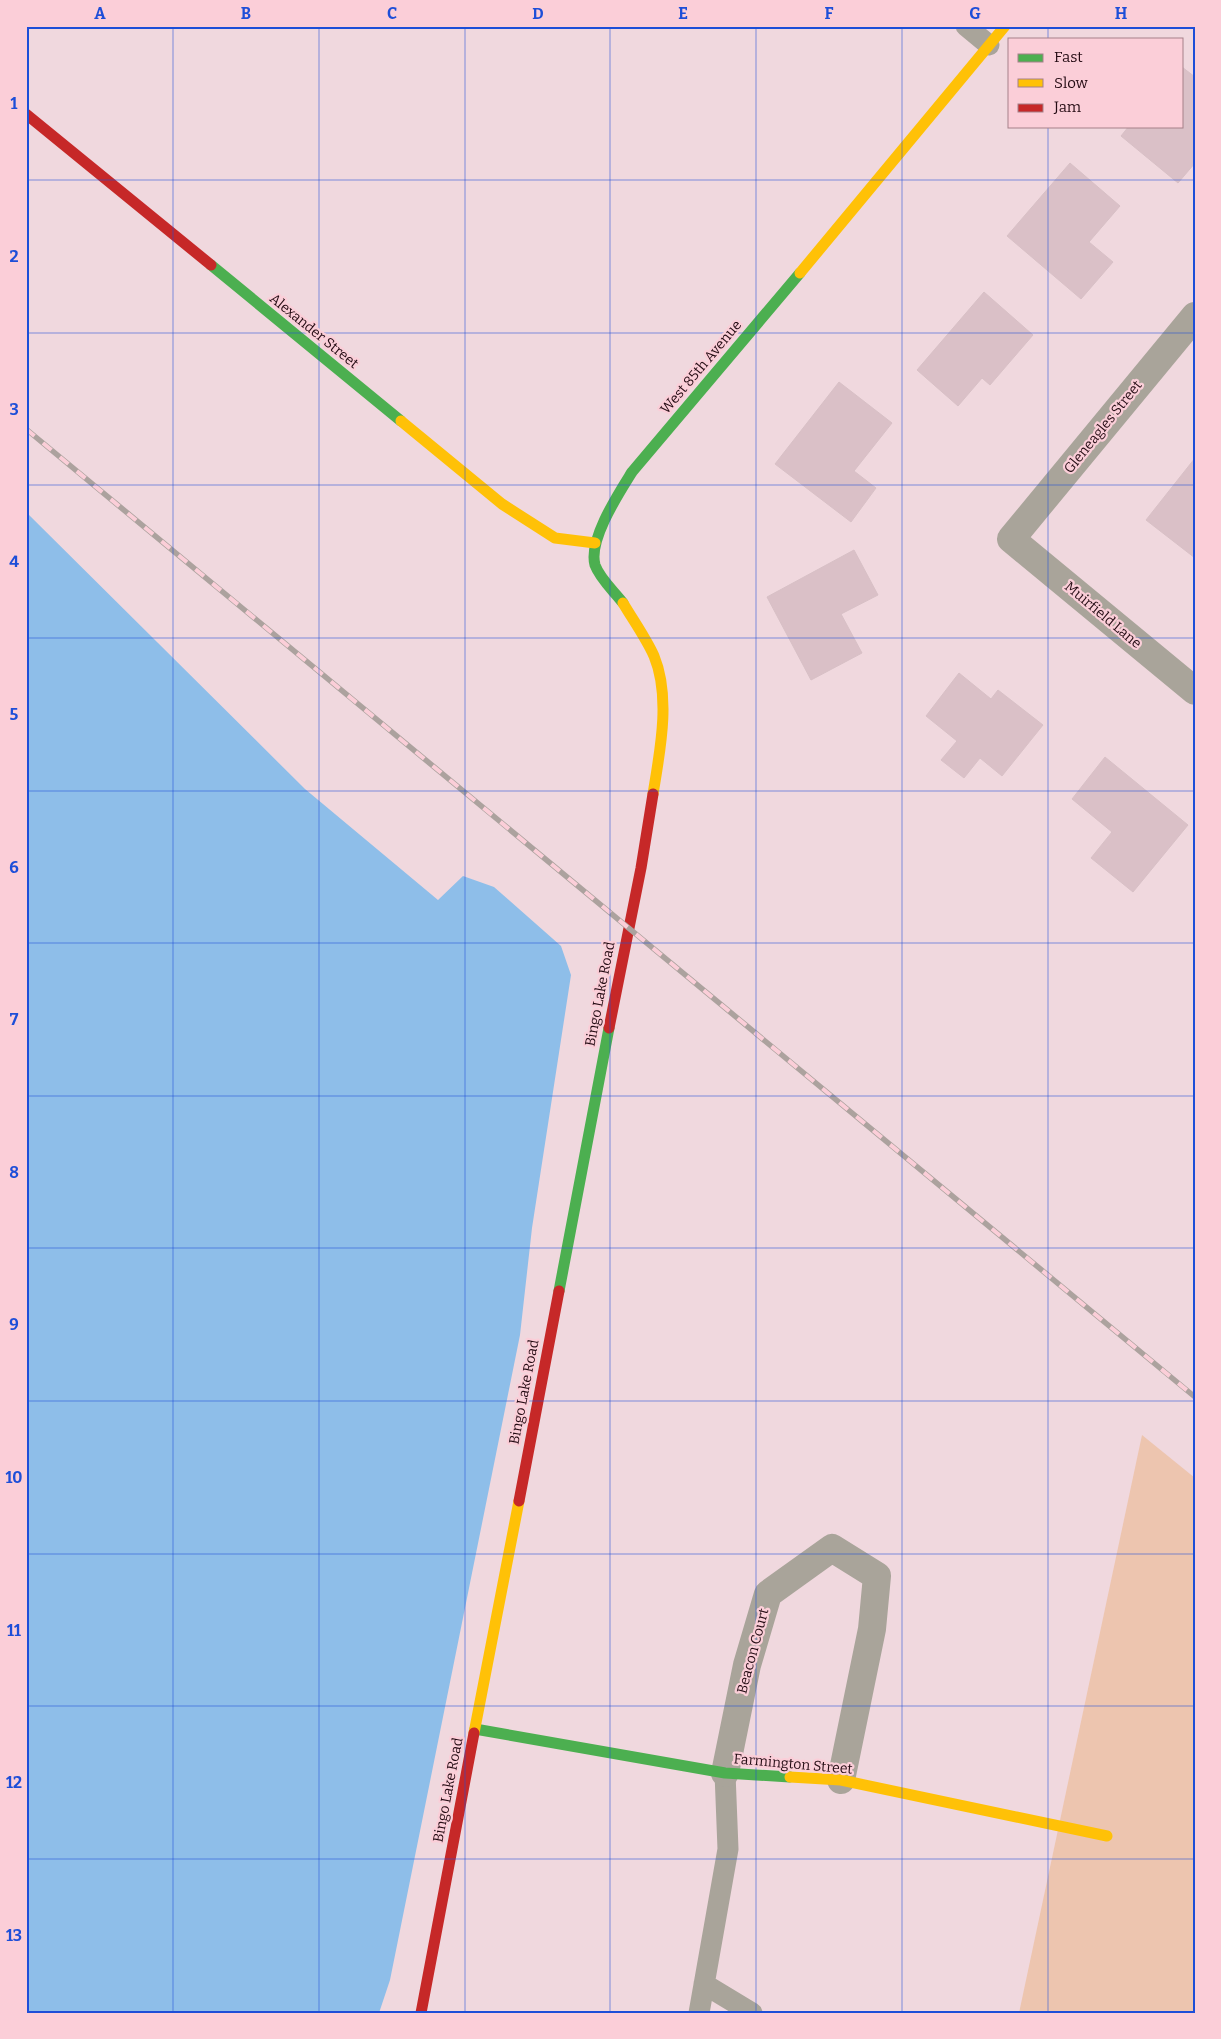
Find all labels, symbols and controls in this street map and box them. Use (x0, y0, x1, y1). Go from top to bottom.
text: A (94, 4, 106, 23)
text: B (241, 4, 251, 23)
text: C (387, 4, 397, 23)
text: D (532, 4, 544, 23)
text: E (678, 4, 688, 23)
text: F (825, 4, 834, 23)
text: G (969, 4, 981, 23)
text: H (1115, 4, 1128, 23)
legend (1008, 38, 1184, 128)
text: Fast (1054, 48, 1083, 66)
text: Slow (1054, 74, 1089, 92)
text: 1 (11, 94, 18, 113)
text: Jam (1053, 98, 1082, 116)
text: 2 (9, 247, 19, 266)
street label: Alexander Street (266, 290, 362, 372)
street label: West 85th Avenue (657, 317, 745, 417)
street label: Gleneagles Street (1060, 377, 1146, 477)
text: 3 (9, 400, 19, 419)
text: 4 (9, 552, 19, 571)
street label: Muirfield Lane (1061, 578, 1145, 652)
text: 5 (10, 705, 19, 724)
text: 6 (9, 858, 19, 877)
street label: Bingo Lake Road (582, 940, 618, 1048)
text: 7 (10, 1010, 19, 1029)
text: 8 (9, 1163, 19, 1182)
text: 9 (9, 1315, 19, 1334)
street label: Bingo Lake Road (506, 1338, 542, 1446)
text: 10 (5, 1468, 23, 1487)
street label: Beacon Court (733, 1607, 773, 1695)
text: 11 (7, 1621, 21, 1640)
street label: Bingo Lake Road (430, 1736, 466, 1844)
street label: Farmington Street (733, 1750, 853, 1778)
text: 12 (6, 1773, 22, 1792)
text: 13 (6, 1926, 22, 1945)

